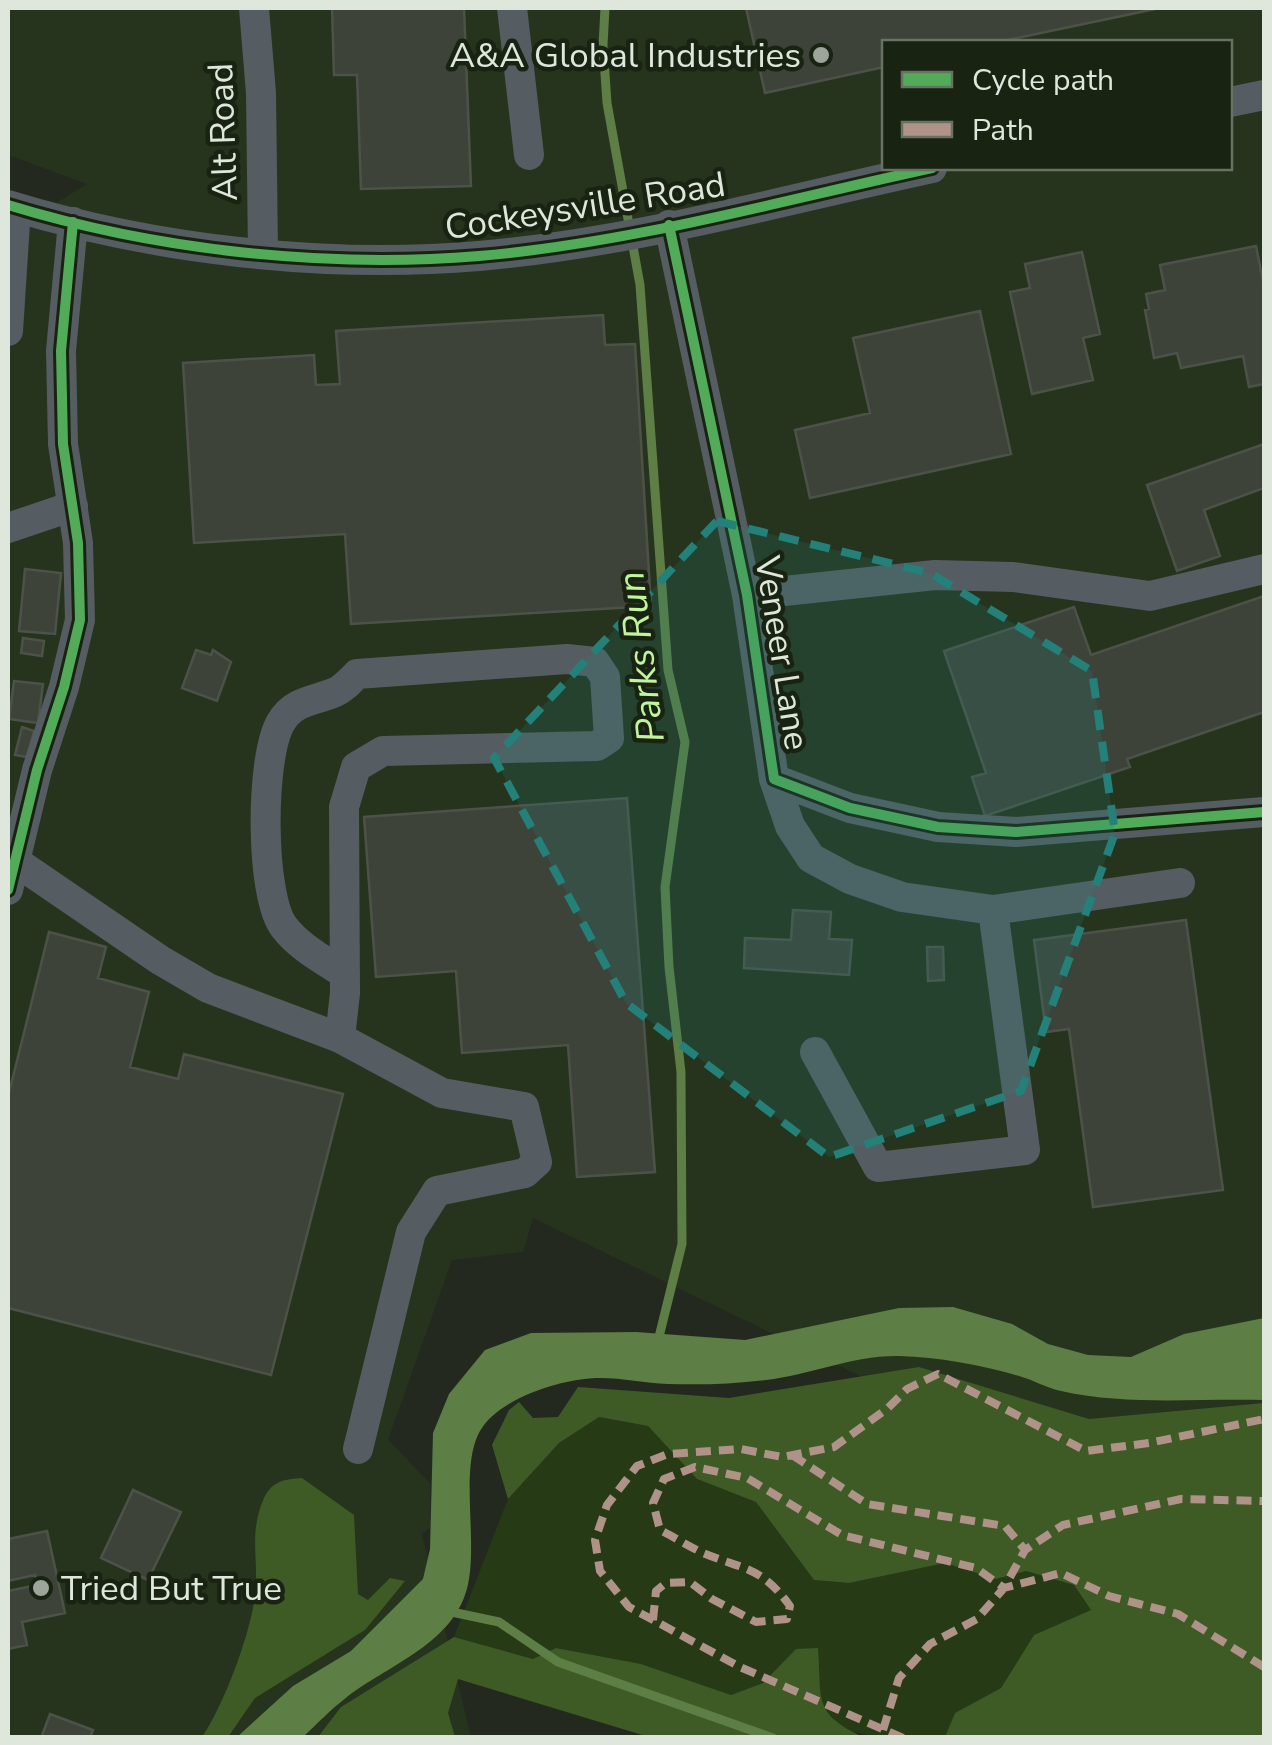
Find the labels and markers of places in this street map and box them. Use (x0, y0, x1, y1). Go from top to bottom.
place label: A&A Global Industries (449, 32, 801, 79)
marker: A&A Global Industries (810, 44, 832, 66)
place label: Tried But True (61, 1565, 282, 1612)
marker: Tried But True (30, 1577, 52, 1599)

